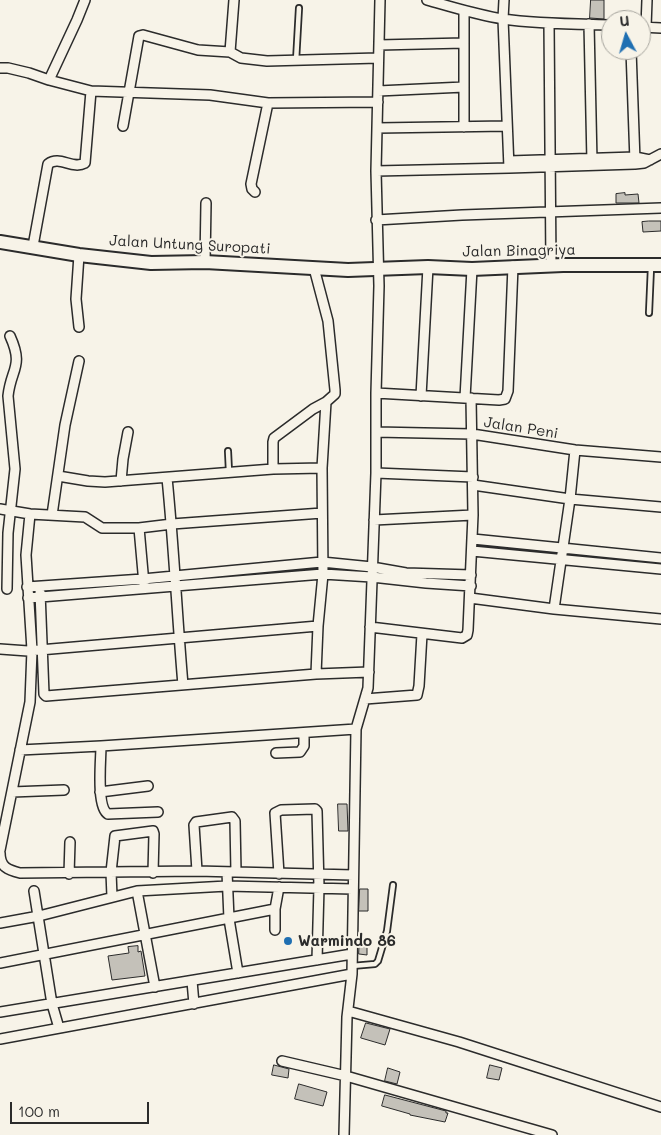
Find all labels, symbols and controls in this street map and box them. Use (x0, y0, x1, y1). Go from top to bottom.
north arrow (601, 10, 651, 60)
text: U (619, 11, 630, 31)
street label: Jalan Untung Suropati (109, 232, 271, 258)
street label: Jalan Binagriya (462, 241, 576, 261)
street label: Jalan Peni (482, 413, 560, 443)
place label: Warmindo 86 (298, 932, 396, 950)
marker: Warmindo 86 (282, 935, 294, 947)
scale bar (12, 1092, 151, 1124)
text: 100 m (18, 1101, 60, 1121)

